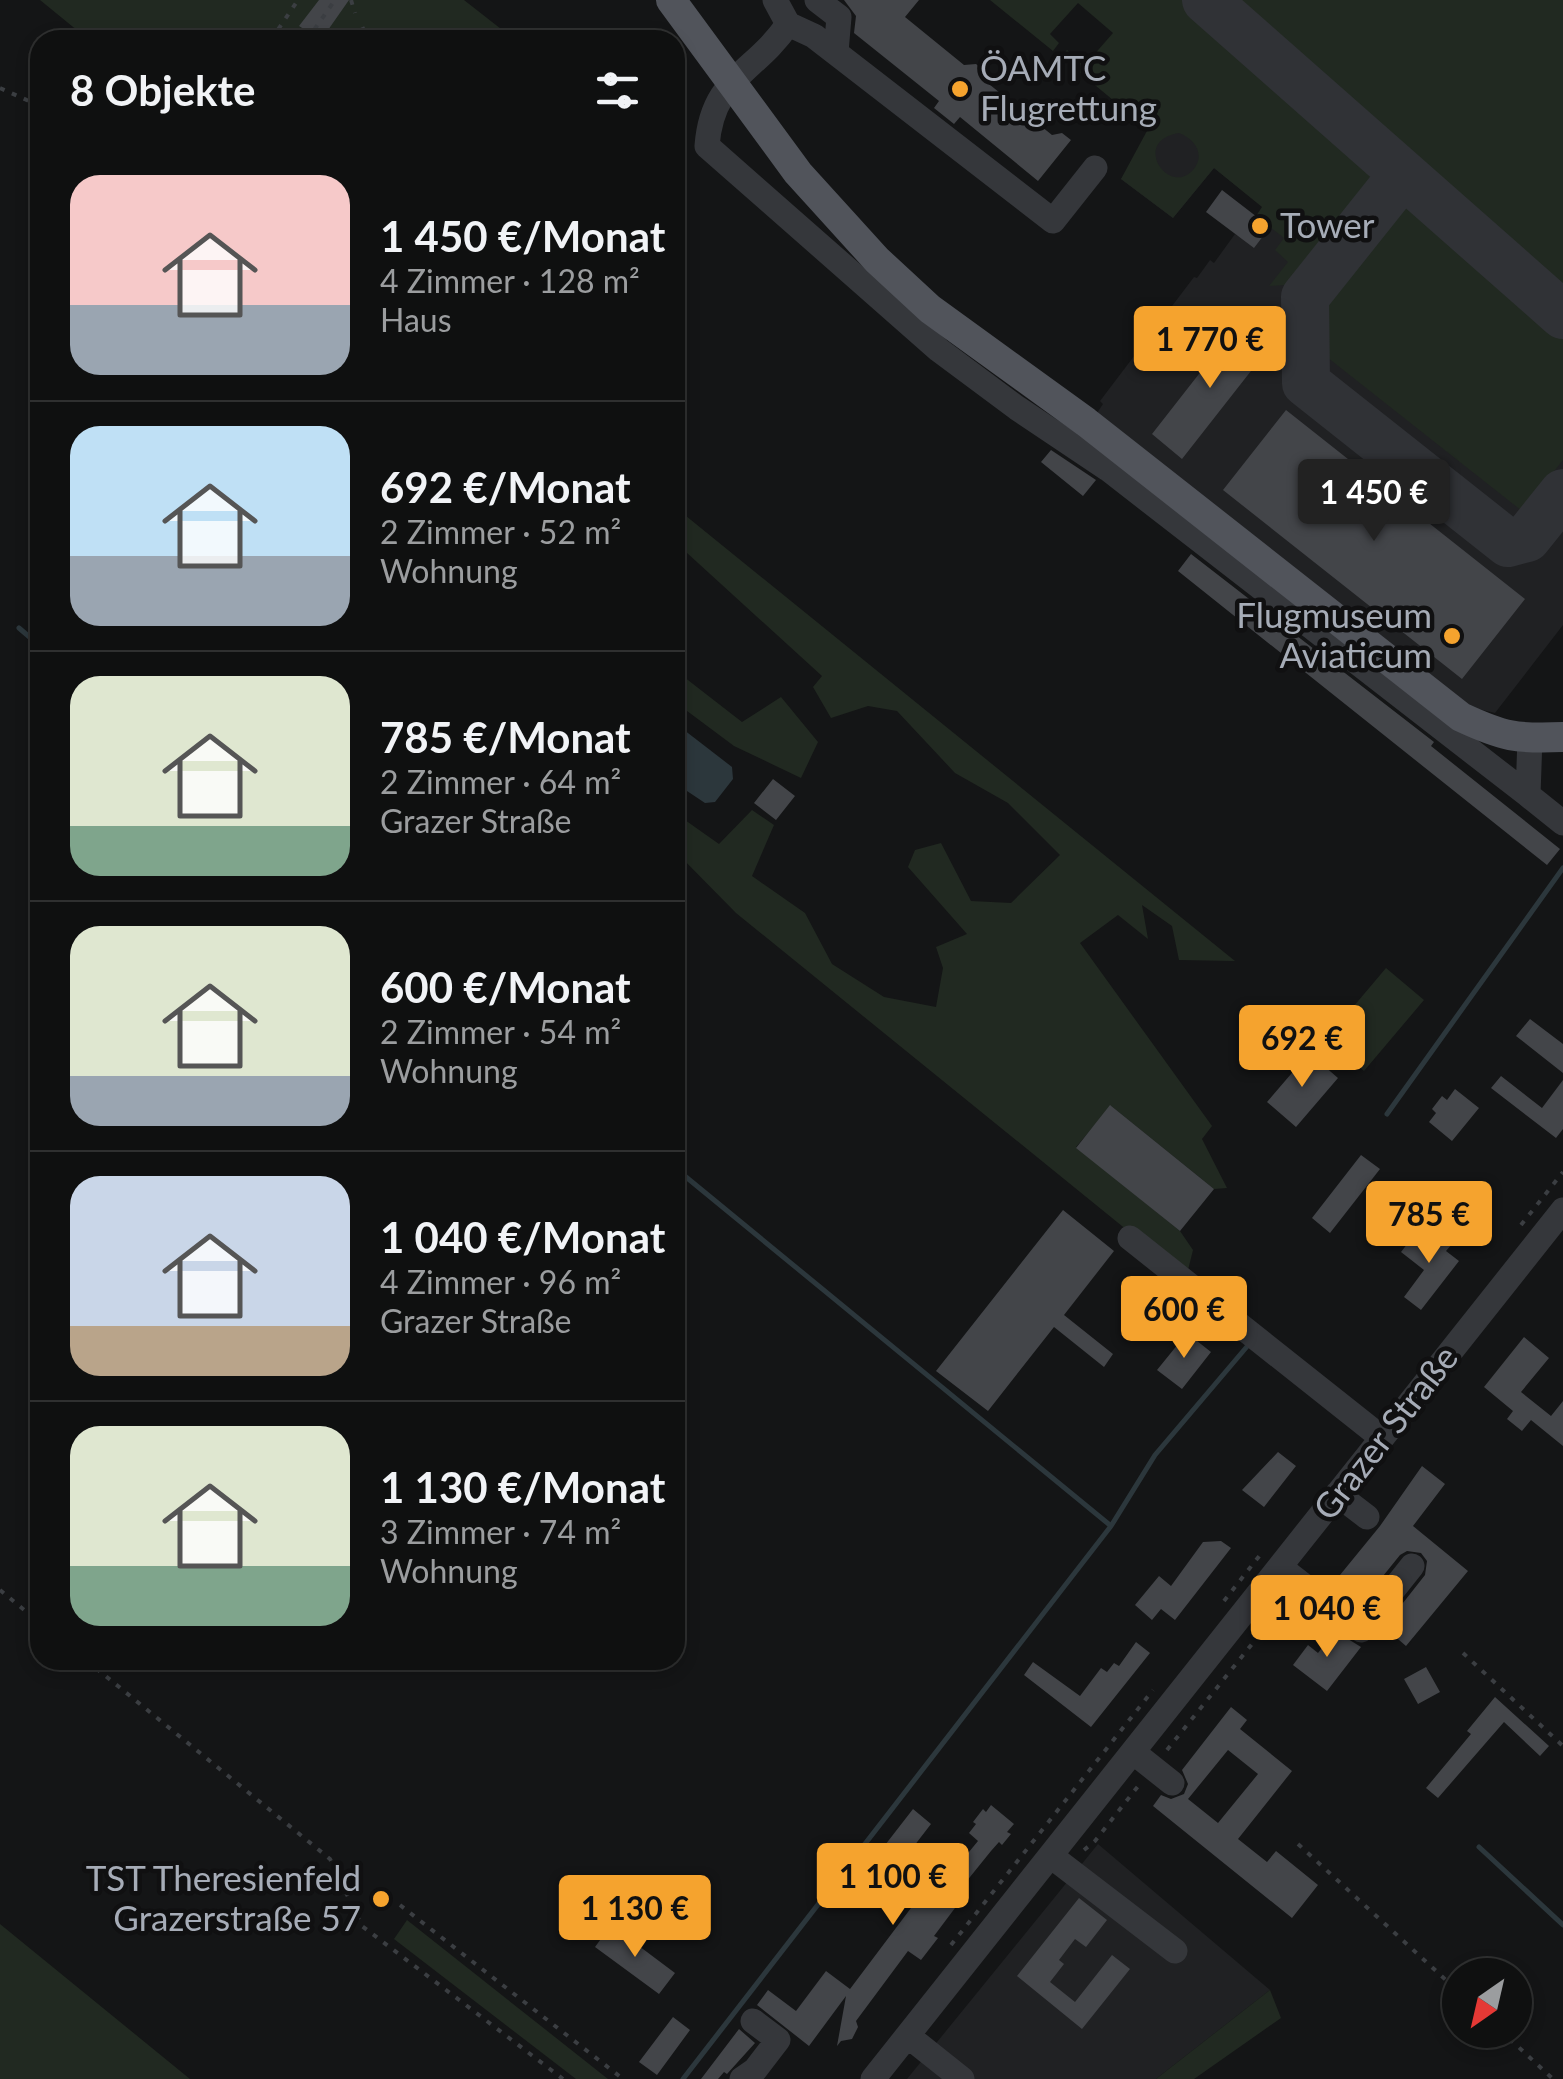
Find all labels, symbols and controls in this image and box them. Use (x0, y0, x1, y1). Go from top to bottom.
place label: ÖAMTC Flugrettung (980, 46, 1157, 128)
icon: filters (590, 63, 645, 118)
text: 8 Objekte (70, 65, 255, 115)
marker: ÖAMTC Flugrettung (949, 78, 971, 100)
place label: Tower (1280, 203, 1375, 245)
text: 1 450 €/Monat (380, 211, 665, 261)
icon: home (150, 215, 270, 335)
marker: Tower (1249, 215, 1271, 237)
text: 4 Zimmer · 128 m² (380, 261, 640, 300)
text: Haus (380, 300, 452, 339)
pin: 1 770 € (1118, 306, 1302, 391)
text: 1 770 € (1156, 319, 1264, 358)
pin: 1 450 € (1282, 459, 1466, 544)
text: 692 €/Monat (380, 462, 631, 512)
icon: home (150, 466, 270, 586)
text: 1 450 € (1320, 472, 1428, 511)
text: 2 Zimmer · 52 m² (380, 512, 621, 551)
text: Wohnung (380, 551, 518, 590)
place label: Flugmuseum Aviaticum (1236, 593, 1432, 675)
marker: Flugmuseum Aviaticum (1441, 625, 1463, 647)
text: 785 €/Monat (380, 712, 631, 762)
icon: home (150, 716, 270, 836)
text: 2 Zimmer · 64 m² (380, 762, 621, 801)
text: Grazer Straße (380, 801, 572, 840)
text: 600 €/Monat (380, 962, 631, 1012)
icon: home (150, 966, 270, 1086)
pin: 692 € (1232, 1005, 1372, 1090)
text: 2 Zimmer · 54 m² (380, 1012, 621, 1051)
text: 692 € (1261, 1018, 1343, 1057)
text: Wohnung (380, 1051, 518, 1090)
pin: 785 € (1359, 1181, 1499, 1266)
text: 785 € (1388, 1194, 1470, 1233)
text: 1 040 €/Monat (380, 1212, 665, 1262)
icon: home (150, 1216, 270, 1336)
text: 4 Zimmer · 96 m² (380, 1262, 621, 1301)
pin: 600 € (1114, 1276, 1254, 1361)
text: 600 € (1143, 1289, 1225, 1328)
text: Grazer Straße (380, 1301, 572, 1340)
street label: Grazer Straße (1303, 1336, 1465, 1527)
text: 1 130 €/Monat (380, 1462, 665, 1512)
icon: home (150, 1466, 270, 1586)
text: 3 Zimmer · 74 m² (380, 1512, 621, 1551)
text: Wohnung (380, 1551, 518, 1590)
pin: 1 040 € (1235, 1575, 1419, 1660)
text: 1 040 € (1273, 1588, 1381, 1627)
pin: 1 100 € (801, 1843, 985, 1928)
place label: TST Theresienfeld Grazerstraße 57 (86, 1856, 361, 1938)
text: 1 100 € (839, 1856, 947, 1895)
pin: 1 130 € (543, 1875, 727, 1960)
marker: TST Theresienfeld Grazerstraße 57 (370, 1888, 392, 1910)
text: 1 130 € (581, 1888, 689, 1927)
north arrow (1442, 1958, 1532, 2048)
map controls (1442, 1958, 1532, 2048)

